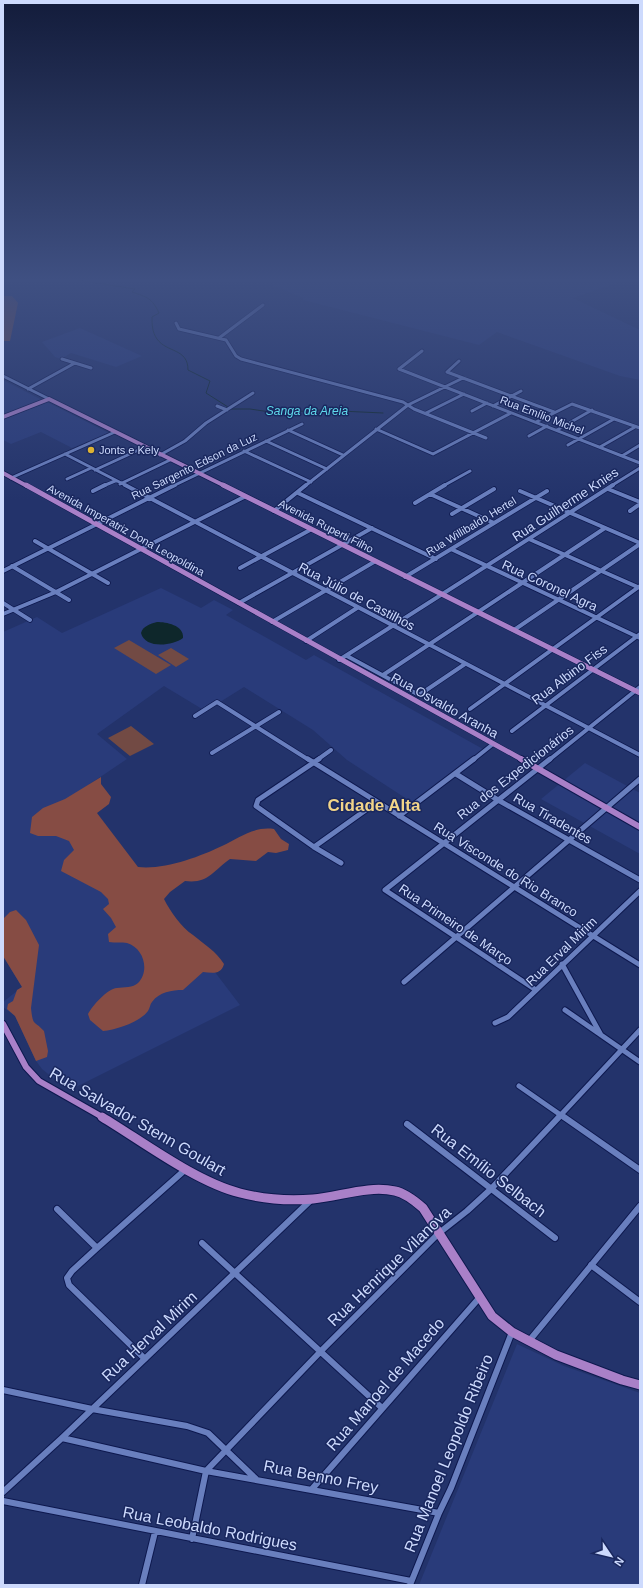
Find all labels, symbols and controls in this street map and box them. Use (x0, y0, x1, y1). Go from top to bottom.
street label: Rua Emílio Michel (498, 394, 586, 436)
water label: Sanga da Areia (266, 404, 348, 418)
street label: Rua Sargento Edson da Luz (129, 430, 259, 502)
place label: Jonts e Kely (99, 444, 159, 456)
marker: Jonts e Kely (86, 445, 96, 455)
street label: Rua Guilherme Knies (509, 464, 622, 544)
street label: Avenida Imperatriz Dona Leopoldina (45, 482, 207, 579)
street label: Rua Willibaldo Hertel (424, 494, 518, 558)
street label: Avenida Ruperti Filho (277, 497, 375, 555)
street label: Rua Coronel Agra (500, 557, 600, 614)
street label: Rua Júlio de Castilhos (296, 559, 418, 634)
street label: Rua Albino Fiss (529, 641, 610, 708)
street label: Rua Osvaldo Aranha (389, 670, 502, 741)
street label: Rua dos Expedicionários (454, 722, 577, 823)
street label: Rua Tiradentes (511, 790, 595, 847)
district label: Cidade Alta (328, 796, 421, 815)
street label: Rua Visconde do Rio Branco (431, 819, 580, 920)
street label: Rua Primeiro de Março (396, 881, 515, 968)
street label: Rua Erval Mirim (523, 914, 600, 989)
street label: Rua Salvador Stenn Goulart (47, 1064, 229, 1179)
street label: Rua Emílio Selbach (428, 1120, 549, 1220)
street label: Rua Henrique Vilanova (324, 1203, 454, 1330)
street label: Rua Herval Mirim (98, 1288, 200, 1385)
street label: Rua Manoel de Macedo (323, 1315, 448, 1454)
street label: Rua Manoel Leopoldo Ribeiro (401, 1352, 496, 1555)
street label: Rua Benno Frey (262, 1457, 380, 1496)
street label: Rua Leobaldo Rodrigues (121, 1503, 298, 1554)
north arrow (591, 1536, 631, 1576)
text: N (612, 1555, 626, 1568)

